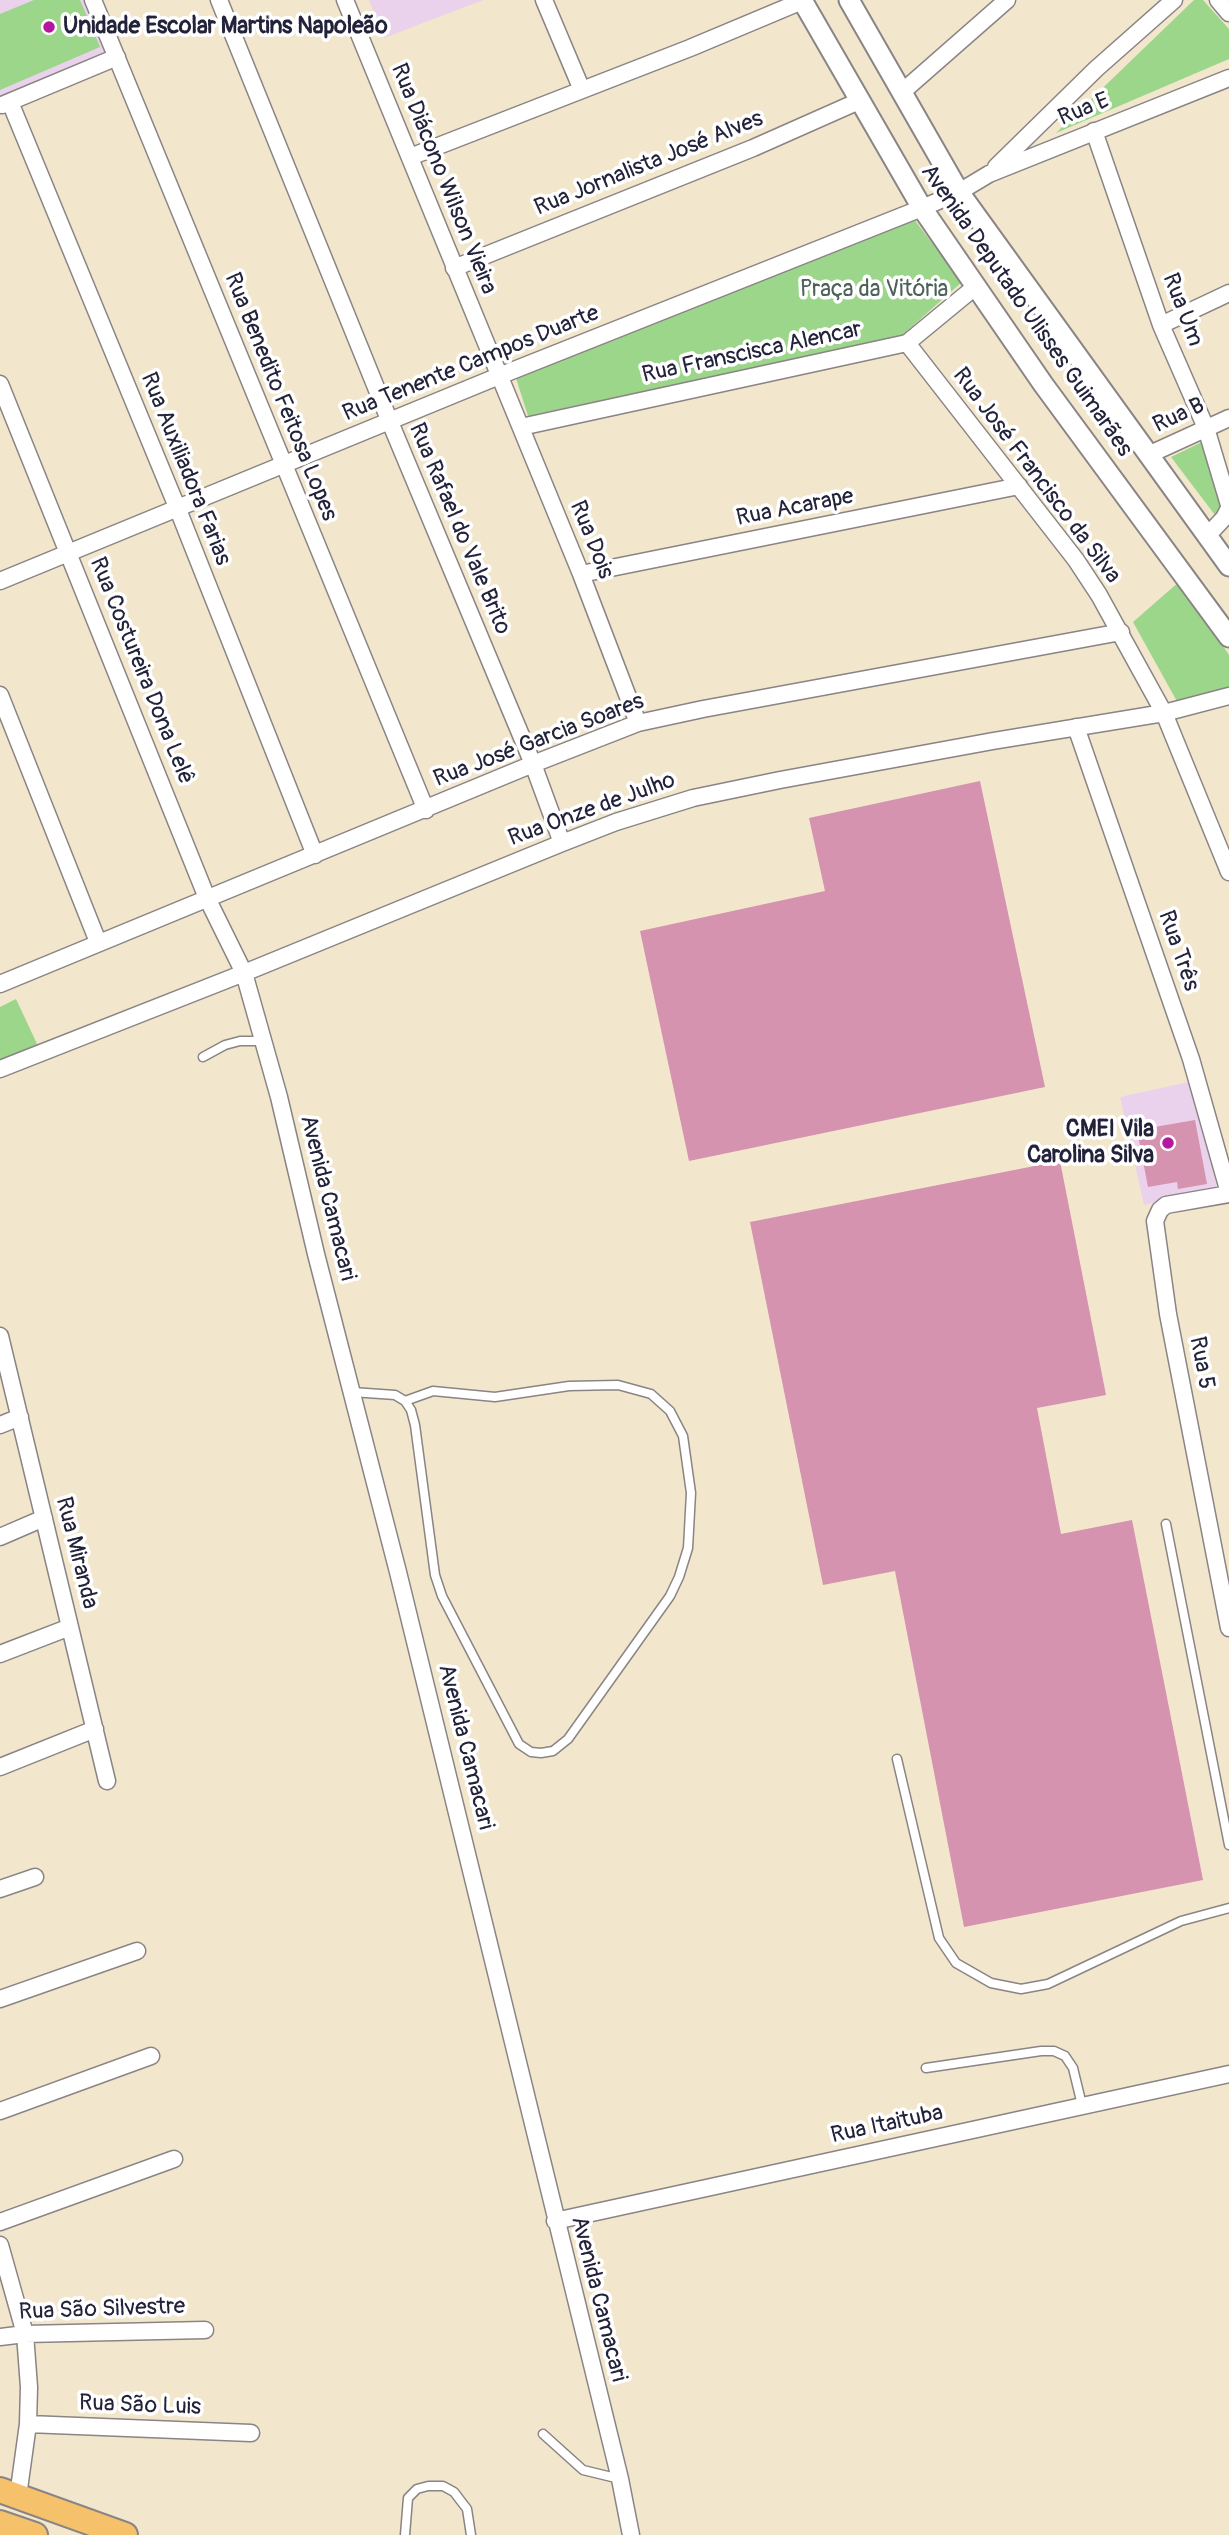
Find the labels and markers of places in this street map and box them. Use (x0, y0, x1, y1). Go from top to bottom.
place label: Unidade Escolar Martins Napoleão (63, 13, 388, 41)
marker: Unidade Escolar Martins Napoleão (41, 19, 57, 35)
place label: CMEI Vila Carolina Silva (1027, 1116, 1154, 1170)
marker: CMEI Vila Carolina Silva (1160, 1135, 1176, 1151)

